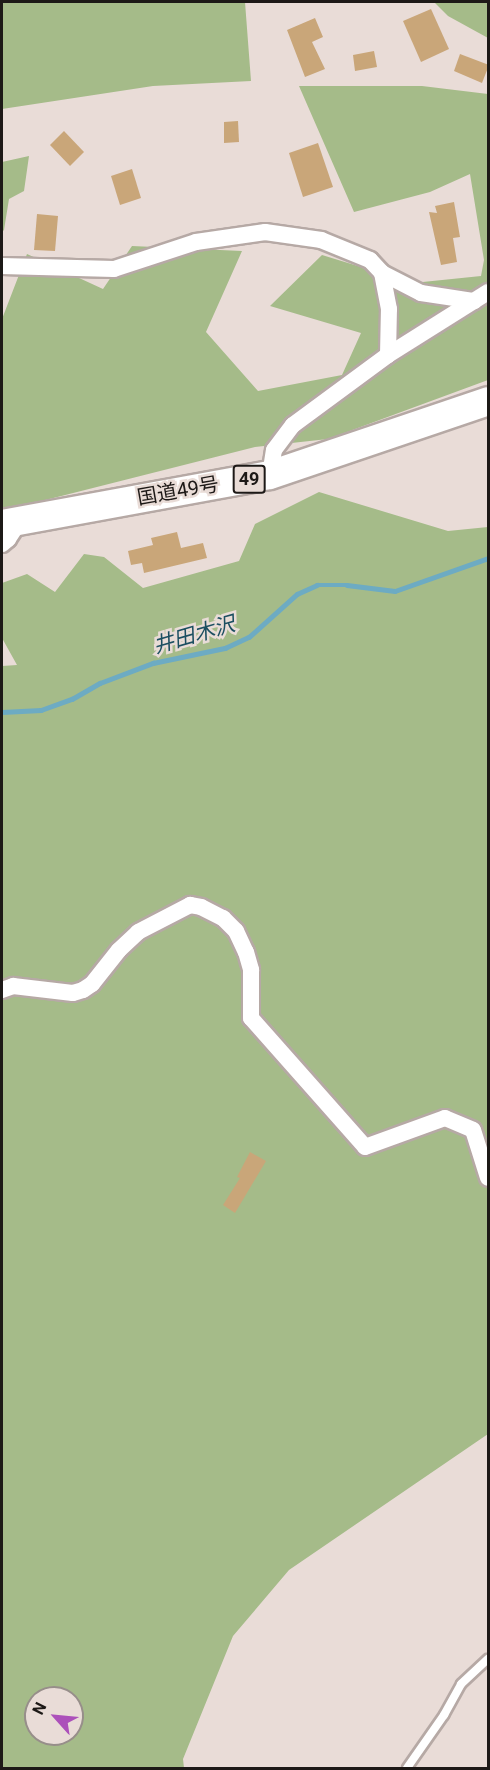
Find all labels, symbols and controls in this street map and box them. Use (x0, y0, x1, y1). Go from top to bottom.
road number: 49 (232, 464, 266, 494)
street label: 国道49号 (135, 472, 221, 510)
water label: 井田木沢 (150, 611, 238, 659)
north arrow (24, 1686, 84, 1746)
text: N (28, 1699, 50, 1718)

